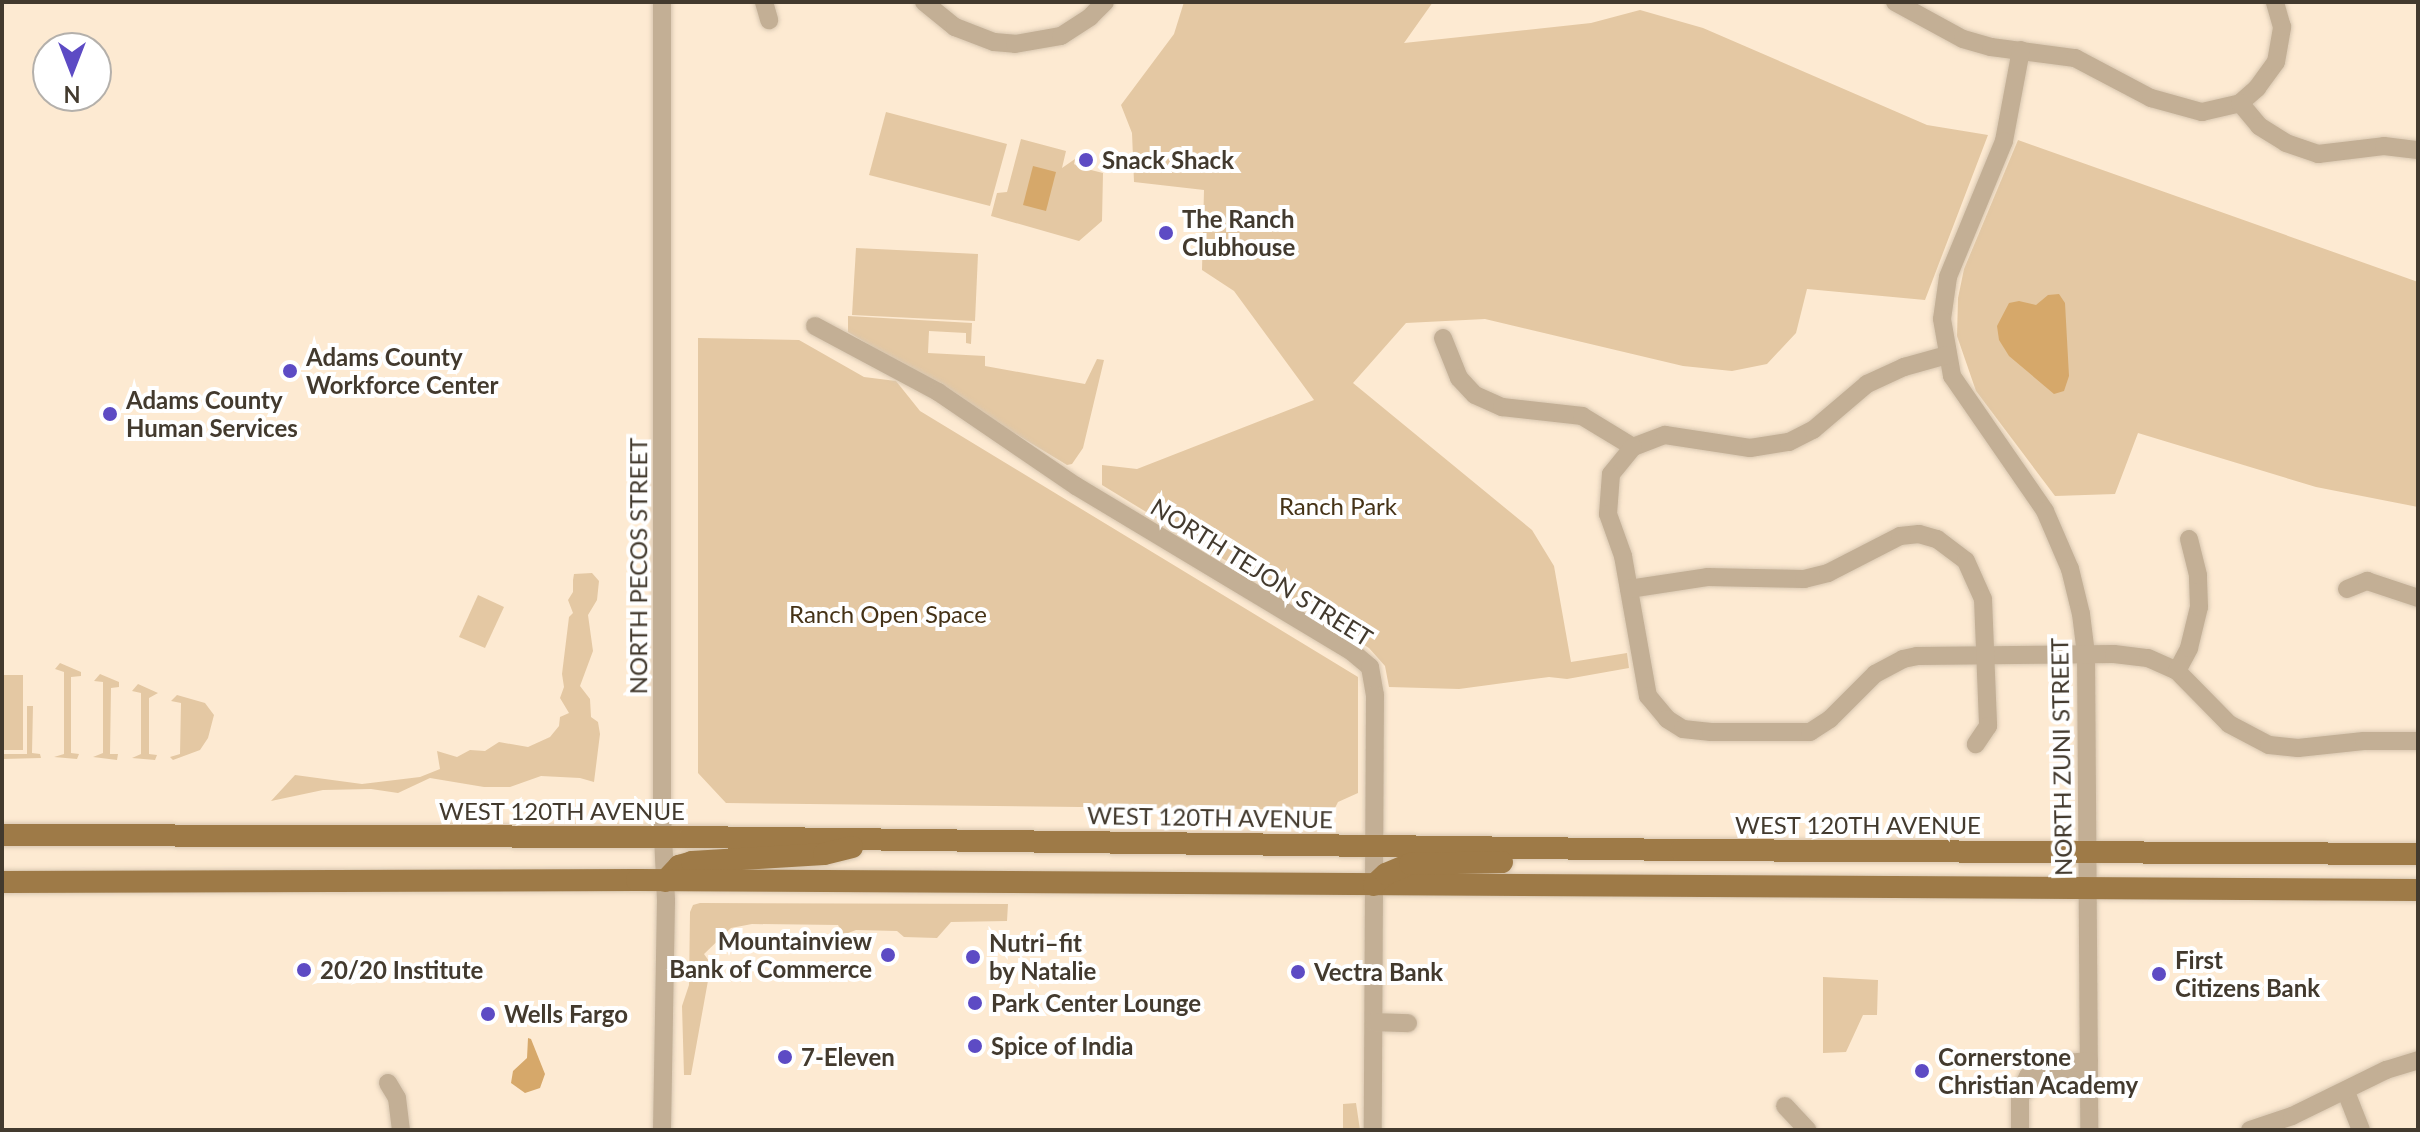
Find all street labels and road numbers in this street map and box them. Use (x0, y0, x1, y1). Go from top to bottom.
street label: NORTH PECOS STREET (624, 438, 652, 694)
street label: NORTH TEJON STREET (1146, 492, 1378, 652)
street label: NORTH ZUNI STREET (2045, 638, 2077, 876)
street label: WEST 120TH AVENUE (438, 797, 686, 825)
street label: WEST 120TH AVENUE (1086, 800, 1334, 834)
street label: WEST 120TH AVENUE (1734, 811, 1982, 839)

